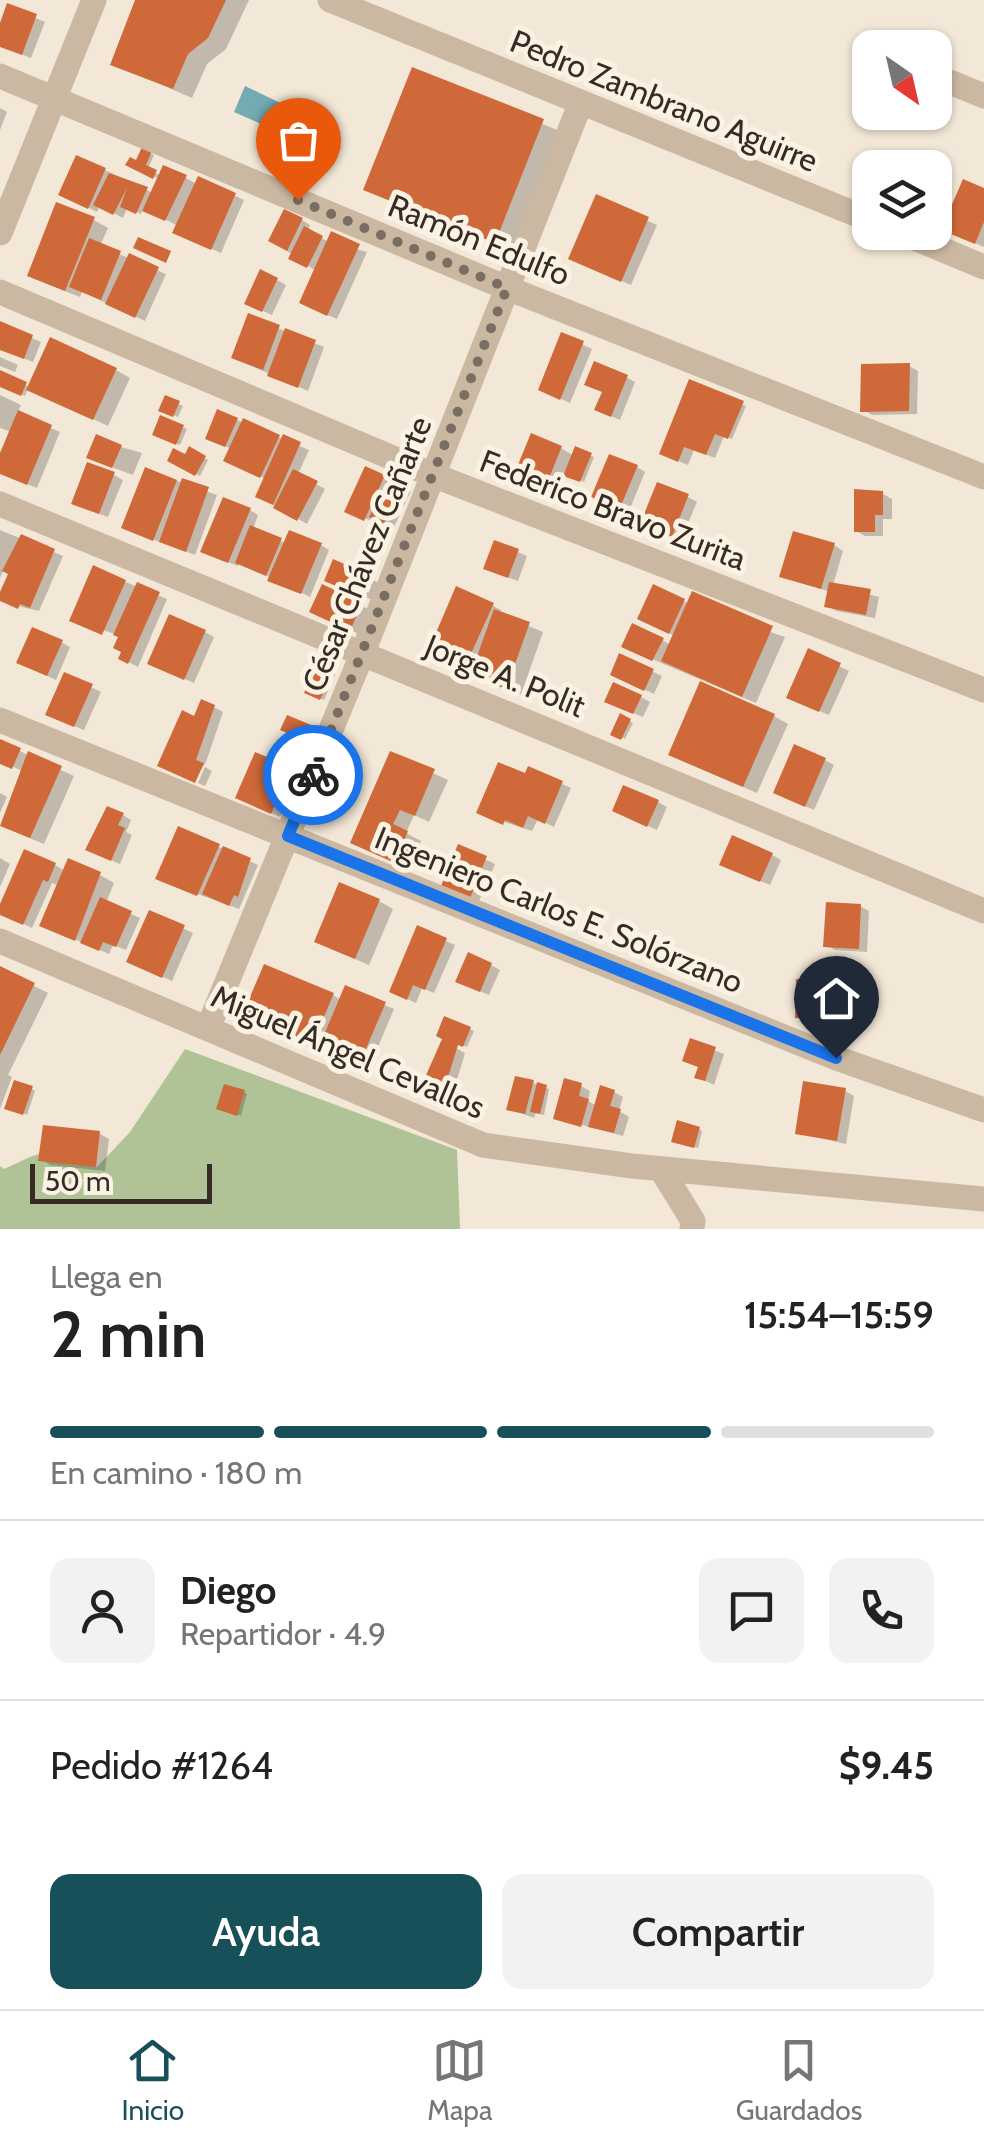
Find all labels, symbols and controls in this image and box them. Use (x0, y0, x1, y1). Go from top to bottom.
street label: Pedro Zambrano Aguirre (505, 21, 824, 180)
north arrow (852, 30, 952, 130)
map controls (852, 30, 952, 250)
pin (256, 98, 341, 201)
icon: bag (271, 113, 326, 168)
button: layers (852, 150, 952, 250)
street label: Ramón Edulfo (383, 185, 576, 294)
street label: César Chávez Cañarte (294, 411, 439, 697)
street label: Federico Bravo Zurita (475, 441, 752, 579)
street label: Jorge A. Polit (419, 625, 591, 725)
courier (263, 725, 363, 825)
icon: bike (286, 748, 341, 803)
street label: Ingeniero Carlos E. Solórzano (370, 818, 749, 1001)
pin (794, 956, 879, 1059)
icon: home (809, 971, 864, 1026)
street label: Miguel Ángel Cevallos (206, 976, 491, 1127)
scale bar (30, 1159, 212, 1204)
text: 50 m (45, 1164, 111, 1198)
text: Llega en (50, 1257, 163, 1296)
text: 15:54–15:59 (744, 1291, 934, 1338)
text: 2 min (50, 1294, 207, 1373)
text: En camino · 180 m (50, 1453, 302, 1492)
button: person (50, 1558, 155, 1663)
button: chat (699, 1558, 804, 1663)
button: phone (829, 1558, 934, 1663)
text: Diego (180, 1567, 276, 1614)
text: Repartidor · 4.9 (180, 1614, 386, 1653)
text: Pedido #1264 (50, 1742, 273, 1789)
text: $9.45 (839, 1742, 934, 1789)
button: Ayuda (50, 1874, 482, 1989)
button: Compartir (502, 1874, 934, 1989)
tab: Inicio (122, 2033, 184, 2127)
tab: Mapa (427, 2033, 492, 2127)
tab: Guardados (736, 2033, 862, 2127)

